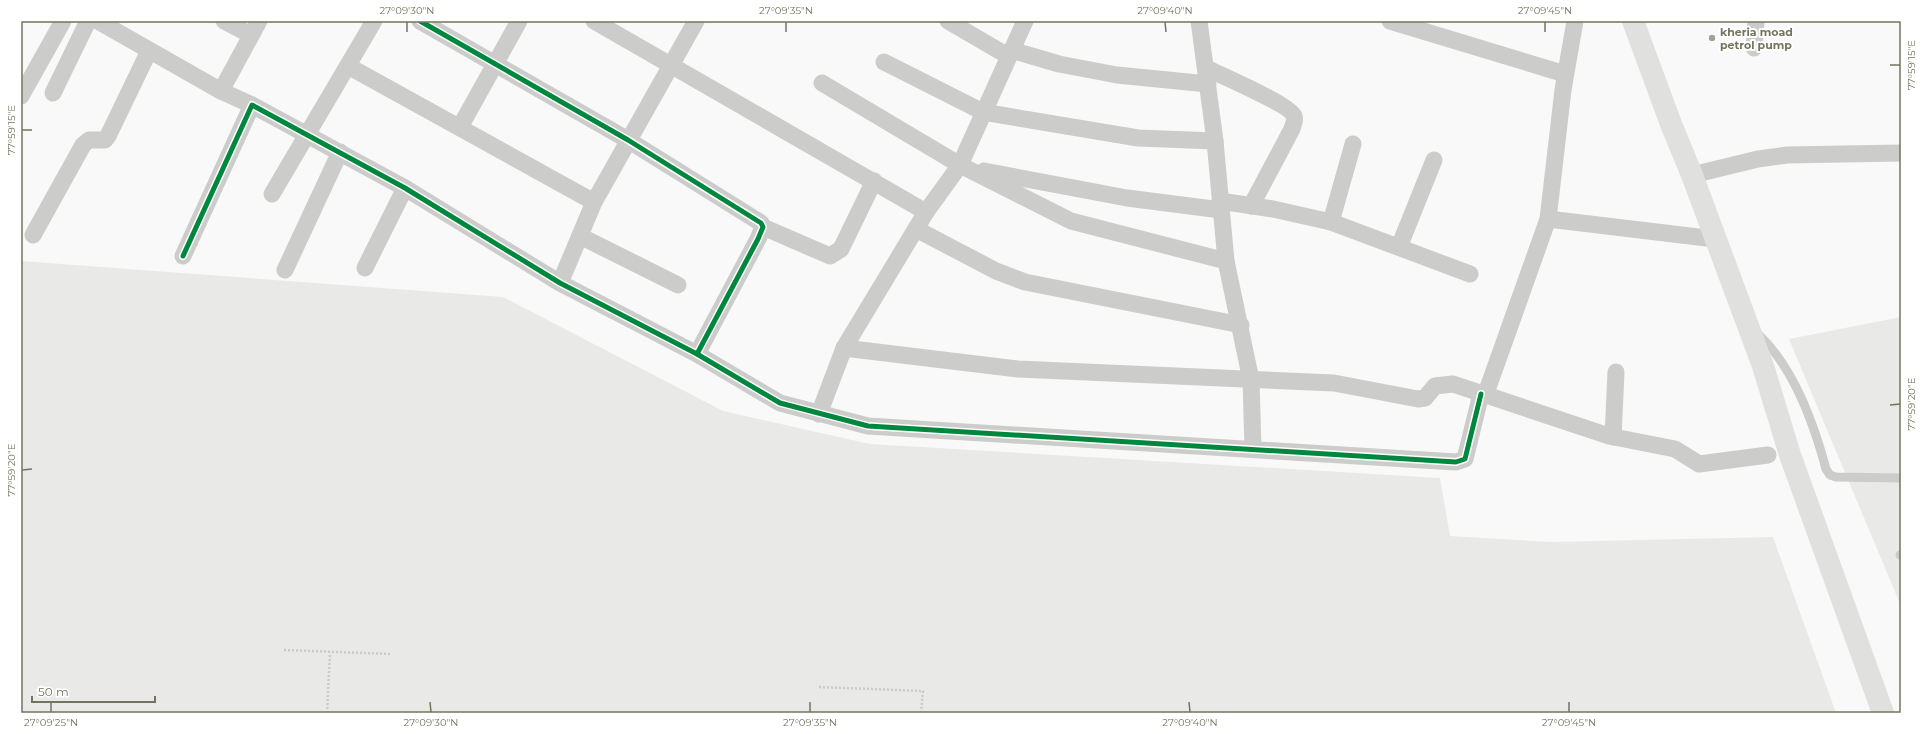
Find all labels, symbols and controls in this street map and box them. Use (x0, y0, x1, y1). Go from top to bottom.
text: 27°09'30"N (380, 4, 434, 17)
text: 27°09'35"N (759, 4, 813, 17)
text: 27°09'40"N (1137, 4, 1193, 17)
text: 27°09'45"N (1518, 4, 1572, 17)
place label: kheria moad petrol pump (1720, 25, 1793, 52)
marker: kheria moad petrol pump (1707, 33, 1717, 43)
text: 77°59'15"E (1905, 40, 1918, 90)
text: 77°59'15"E (5, 105, 18, 155)
text: 77°59'20"E (1905, 377, 1918, 430)
text: 77°59'20"E (5, 443, 18, 496)
scale bar (32, 678, 155, 704)
text: 50 m (38, 684, 69, 699)
text: 27°09'25"N (24, 716, 78, 729)
text: 27°09'30"N (404, 716, 458, 729)
text: 27°09'35"N (783, 716, 837, 729)
text: 27°09'40"N (1162, 716, 1218, 729)
text: 27°09'45"N (1542, 716, 1596, 729)

